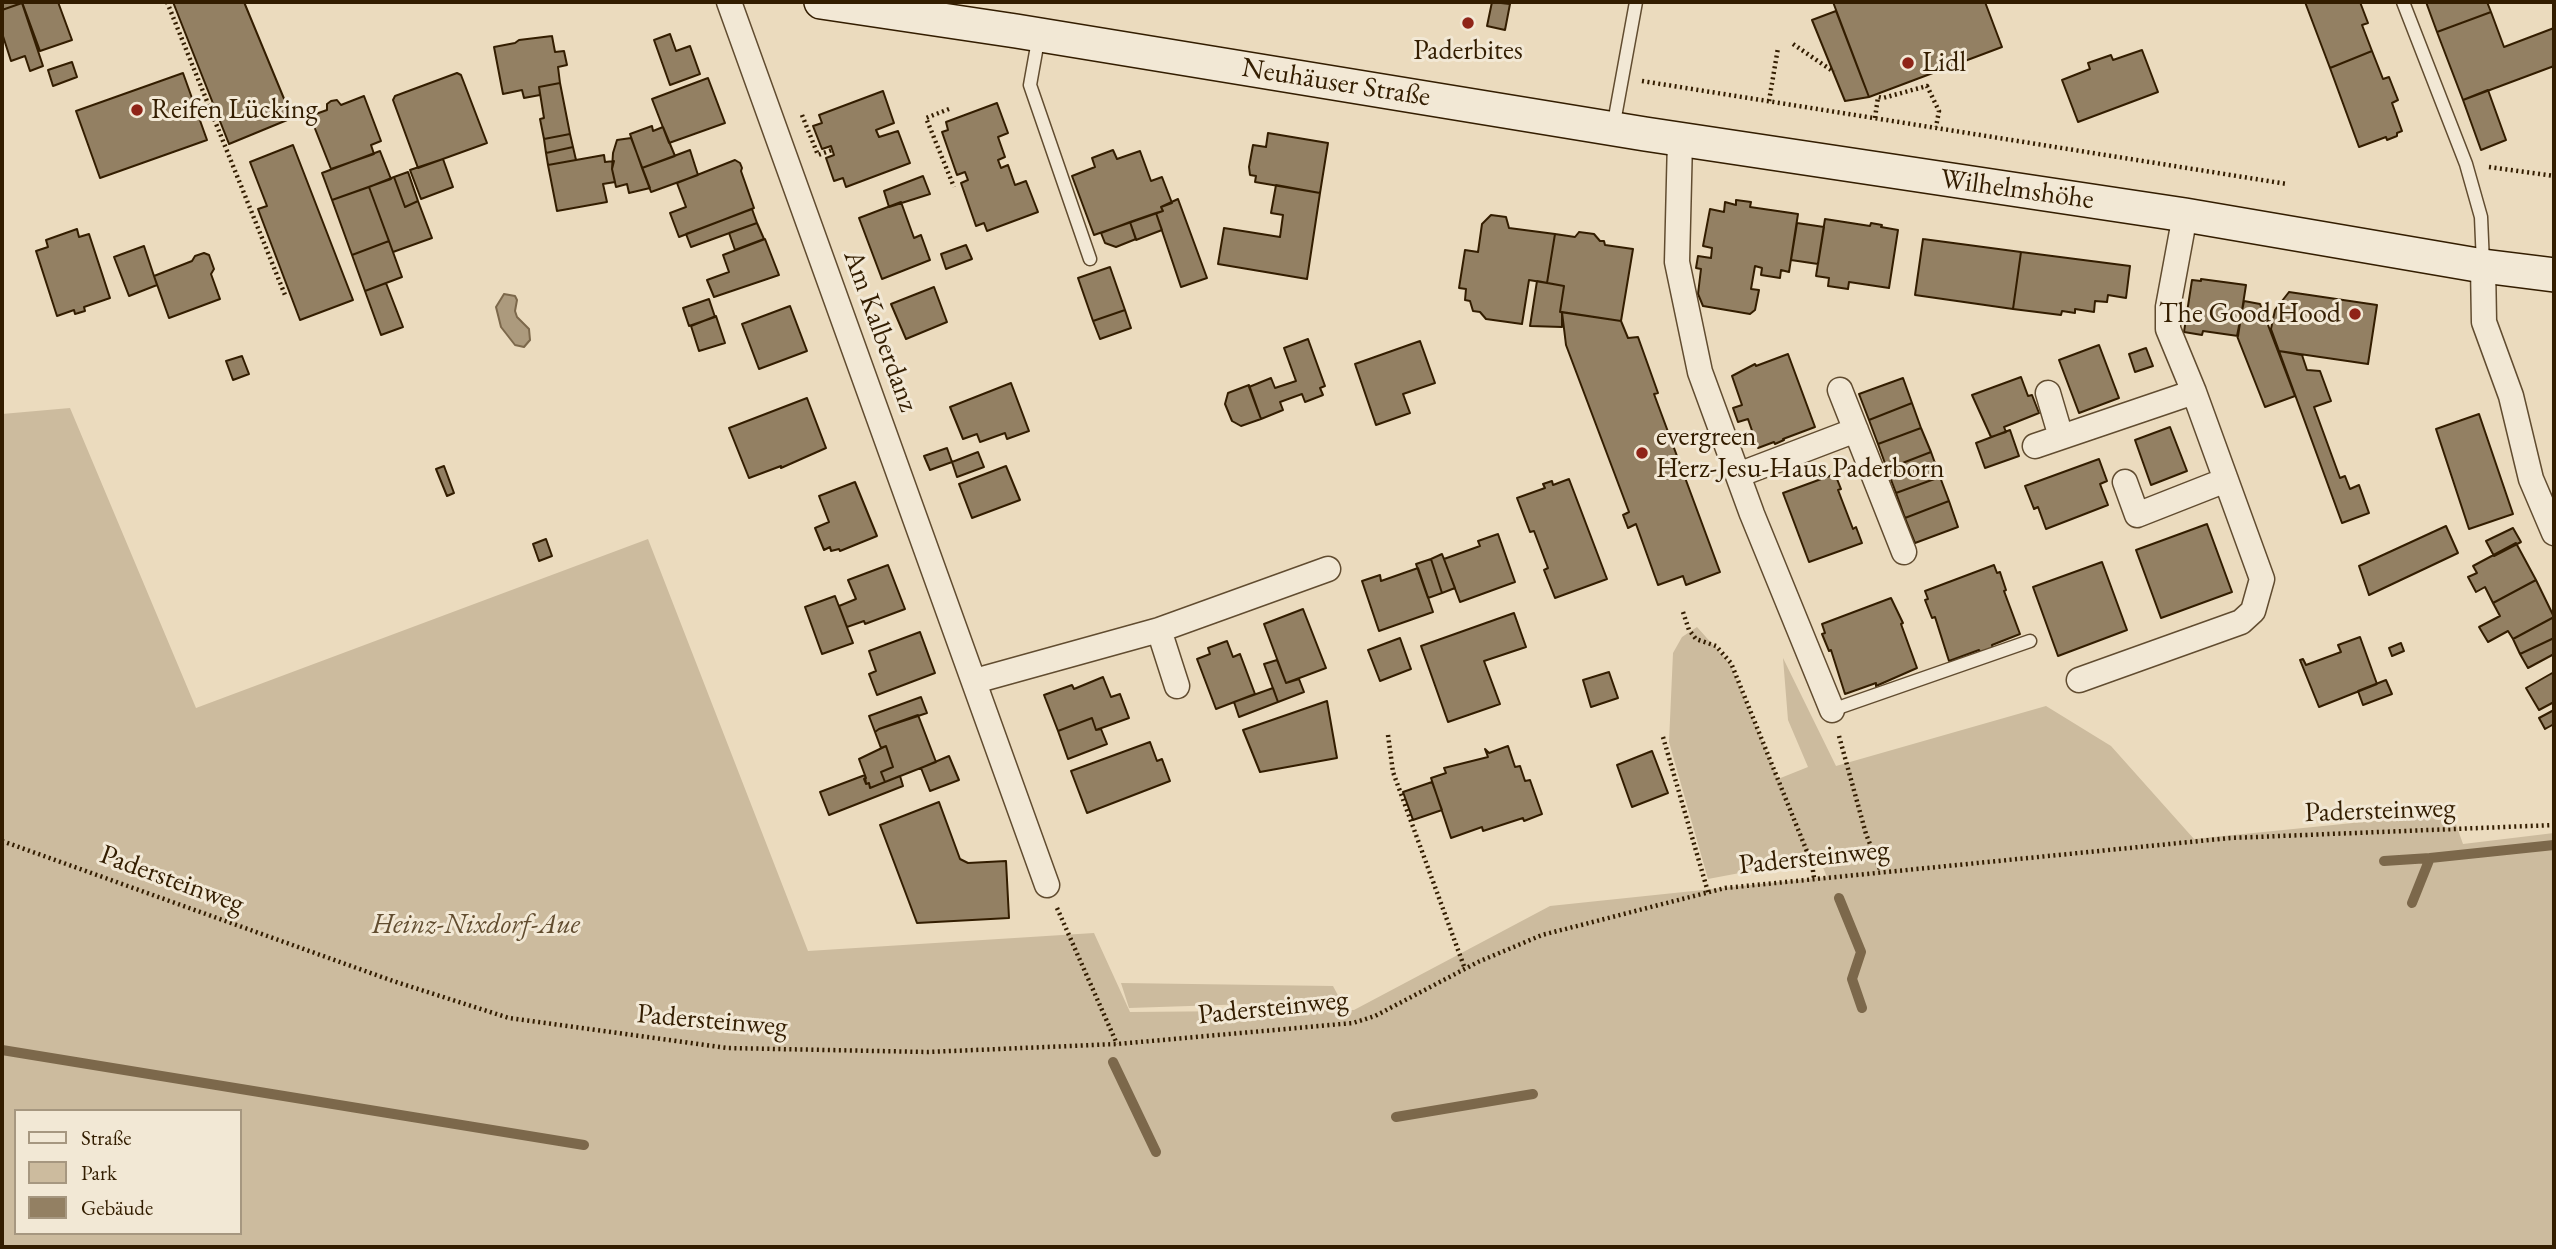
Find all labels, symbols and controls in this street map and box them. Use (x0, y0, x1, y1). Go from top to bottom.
marker: Paderbites (1460, 15, 1476, 31)
place label: Paderbites (1413, 34, 1523, 68)
place label: Lidl (1922, 46, 1966, 80)
street label: Neuhäuser Straße (1239, 52, 1433, 114)
marker: Lidl (1900, 55, 1916, 71)
place label: Reifen Lücking (151, 93, 318, 127)
marker: Reifen Lücking (129, 102, 145, 118)
street label: Wilhelmshöhe (1938, 163, 2096, 217)
street label: Am Kalberdanz (835, 246, 925, 416)
place label: The Good Hood (2159, 297, 2341, 331)
marker: The Good Hood (2347, 306, 2363, 322)
place label: evergreen Herz-Jesu-Haus Paderborn (1656, 420, 1944, 486)
marker: evergreen Herz-Jesu-Haus Paderborn (1634, 445, 1650, 461)
street label: Padersteinweg (2304, 792, 2456, 830)
street label: Padersteinweg (1737, 833, 1891, 883)
street label: Padersteinweg (95, 838, 249, 922)
park label: Heinz-Nixdorf-Aue (372, 908, 580, 942)
street label: Padersteinweg (1196, 983, 1350, 1033)
street label: Padersteinweg (635, 998, 789, 1044)
legend (14, 1109, 242, 1235)
text: Straße (81, 1124, 132, 1151)
text: Park (81, 1159, 117, 1186)
text: Gebäude (81, 1194, 153, 1221)

